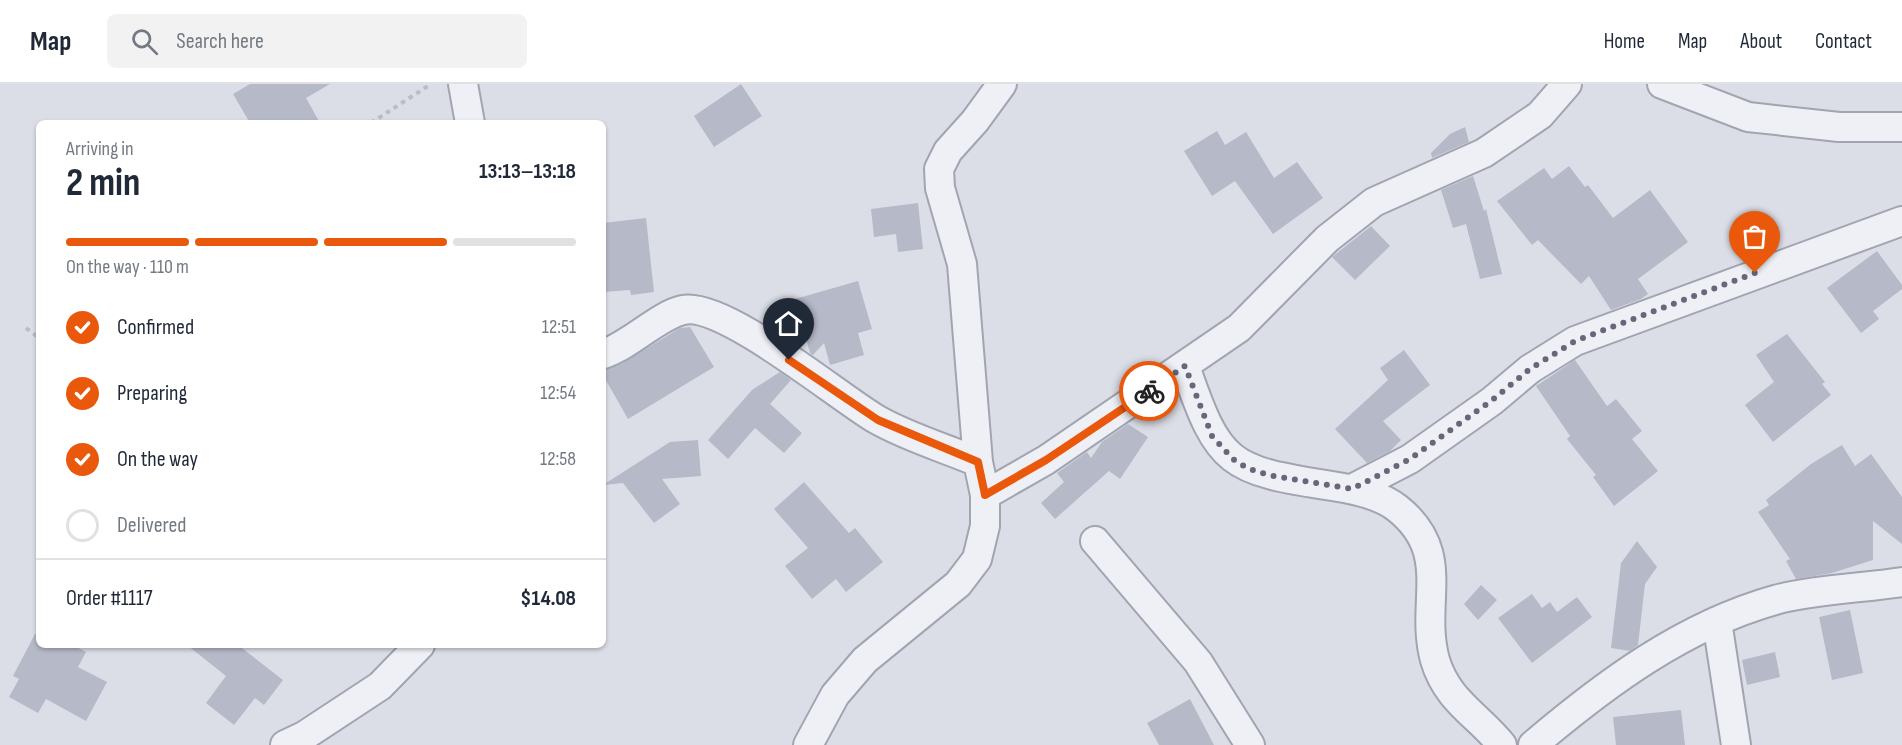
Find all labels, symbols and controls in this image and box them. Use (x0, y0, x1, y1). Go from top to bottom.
search box (107, 14, 527, 68)
text: Map (30, 25, 71, 58)
icon: search (128, 25, 161, 58)
text: Search here (176, 28, 264, 55)
text: Home (1604, 29, 1645, 54)
text: Map (1678, 29, 1707, 54)
text: About (1740, 29, 1782, 54)
text: Contact (1815, 29, 1872, 54)
text: Arriving in (66, 137, 134, 161)
text: 13:13–13:18 (479, 158, 576, 185)
text: 2 min (66, 160, 140, 207)
pin (1729, 211, 1780, 273)
icon: bag (1738, 220, 1771, 253)
text: On the way · 110 m (66, 255, 189, 279)
pin (763, 298, 814, 360)
icon: home (772, 307, 805, 340)
icon: check (66, 311, 99, 344)
text: Confirmed (117, 314, 194, 341)
text: 12:51 (542, 315, 576, 339)
courier (1119, 361, 1179, 421)
icon: bike (1133, 375, 1166, 408)
icon: check (66, 377, 99, 410)
text: Preparing (117, 380, 187, 407)
text: 12:54 (540, 381, 576, 405)
icon: check (66, 443, 99, 476)
text: On the way (117, 446, 198, 473)
text: 12:58 (540, 447, 576, 471)
text: Delivered (117, 512, 186, 539)
text: Order #1117 (66, 585, 153, 612)
text: $14.08 (520, 585, 576, 612)

